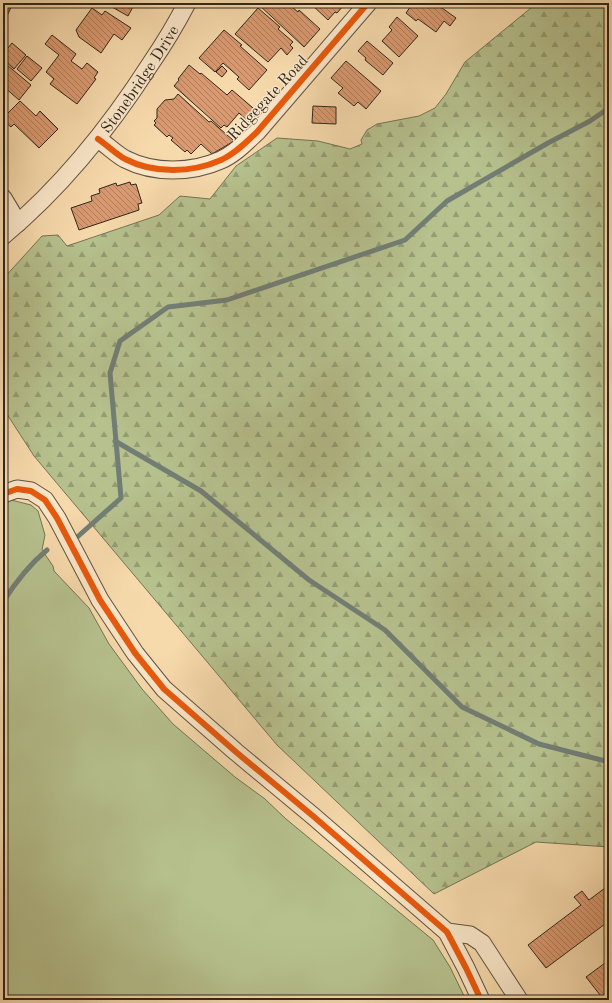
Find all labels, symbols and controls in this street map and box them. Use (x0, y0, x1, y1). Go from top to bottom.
street label: Stonebridge Drive (99, 23, 183, 137)
street label: Ridgegate Road (225, 53, 312, 144)

